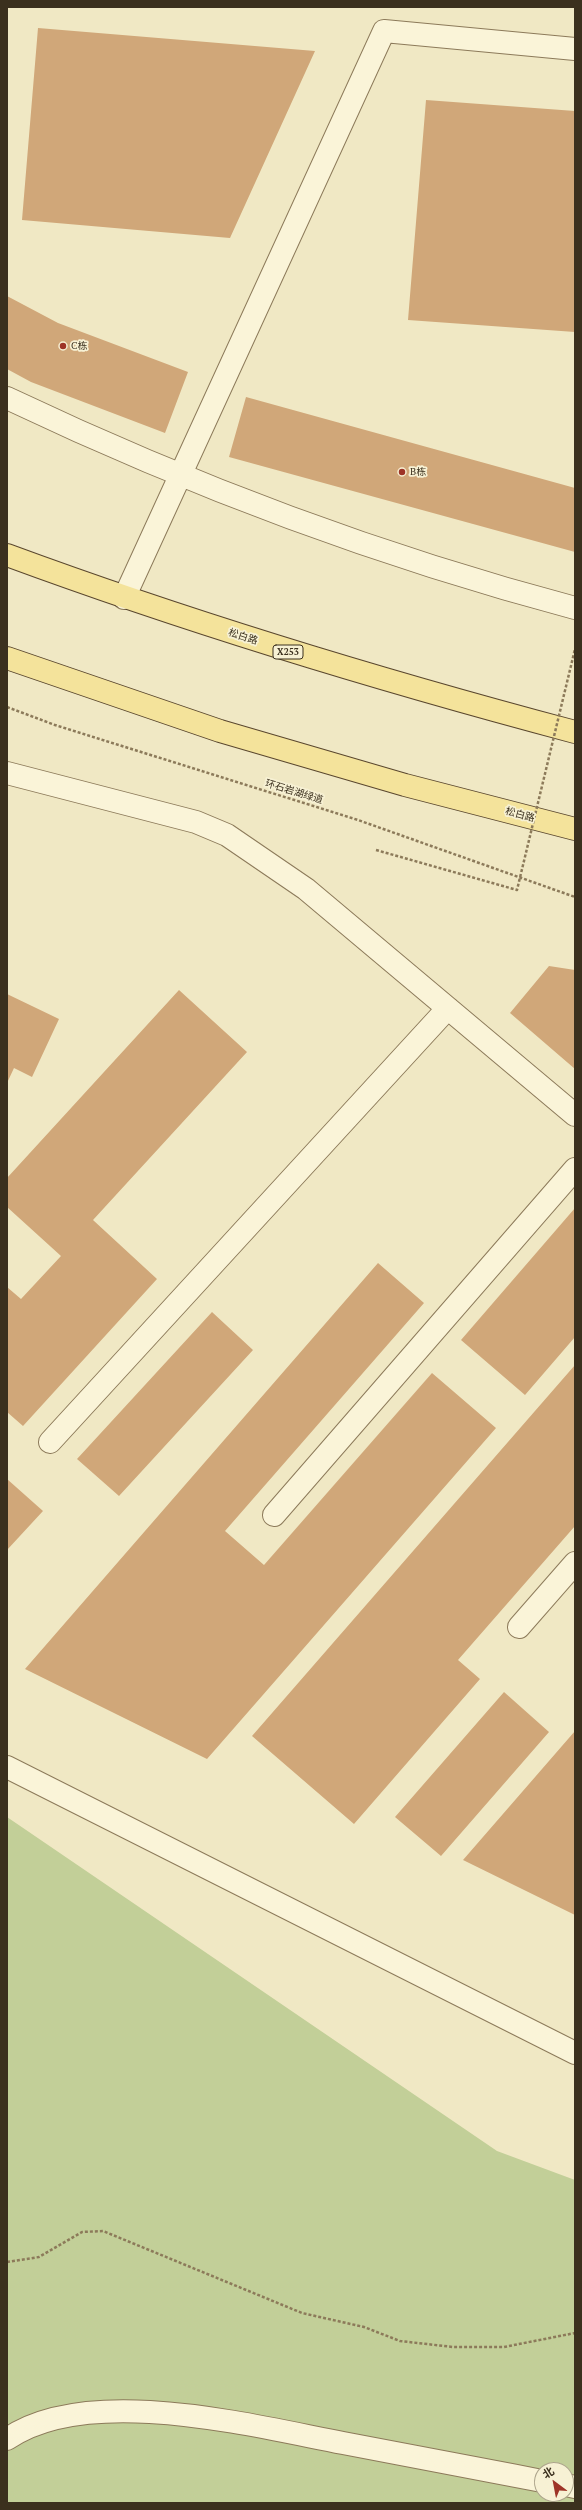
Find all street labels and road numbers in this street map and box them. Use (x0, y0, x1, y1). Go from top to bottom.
street label: 松白路 (227, 627, 259, 647)
road number: X253 (273, 645, 303, 659)
street label: 环石岩湖绿道 (264, 777, 324, 807)
street label: 松白路 (504, 805, 536, 825)

